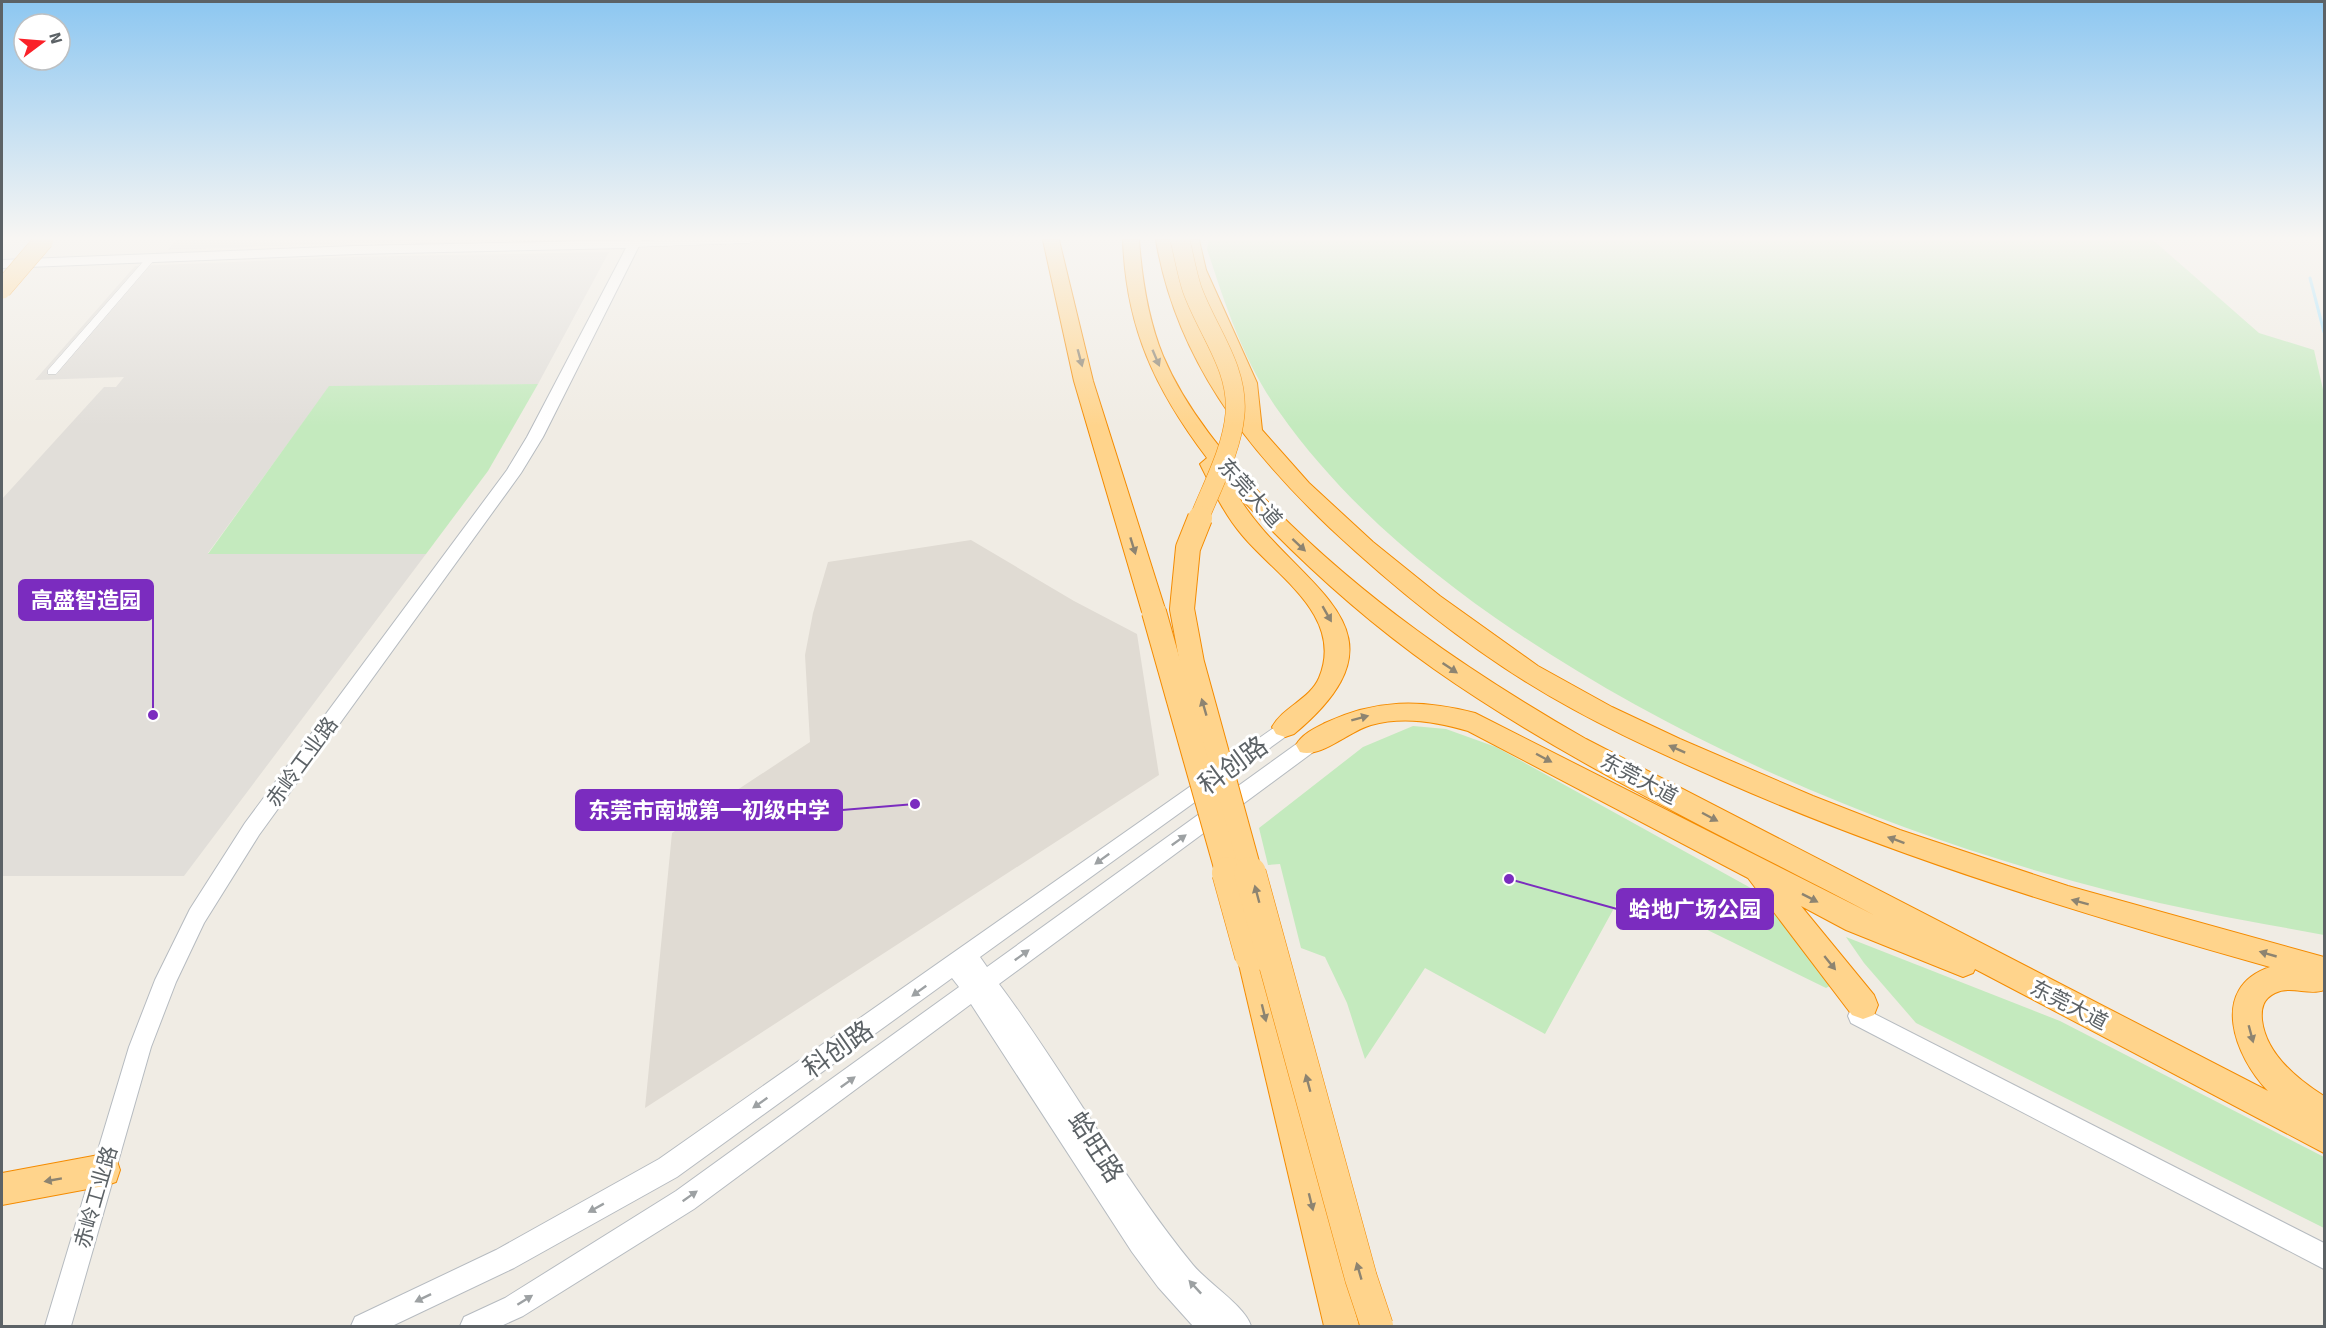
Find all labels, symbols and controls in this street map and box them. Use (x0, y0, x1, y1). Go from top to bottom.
north arrow (12, 12, 72, 72)
text: N (44, 30, 67, 46)
one-way arrow (1076, 350, 1085, 368)
one-way arrow (1151, 350, 1161, 368)
street label: 东莞大道 (1212, 453, 1288, 533)
one-way arrow (1129, 537, 1138, 555)
one-way arrow (1291, 538, 1306, 551)
callout: 高盛智造园 (19, 580, 153, 620)
text: 高盛智造园 (31, 587, 141, 614)
one-way arrow (1321, 606, 1332, 622)
one-way arrow (1442, 663, 1458, 674)
one-way arrow (1199, 698, 1208, 716)
street label: 赤岭工业路 (261, 712, 343, 812)
one-way arrow (1351, 713, 1369, 722)
street label: 科创路 (1193, 730, 1275, 802)
one-way arrow (1668, 745, 1685, 754)
street label: 东莞大道 (1596, 748, 1682, 810)
one-way arrow (1536, 753, 1553, 763)
callout: 东莞市南城第一初级中学 (576, 790, 842, 830)
text: 东莞市南城第一初级中学 (588, 797, 830, 824)
one-way arrow (1702, 812, 1719, 822)
one-way arrow (1171, 834, 1187, 846)
one-way arrow (1887, 834, 1905, 844)
one-way arrow (1094, 853, 1109, 865)
one-way arrow (1252, 885, 1261, 903)
callout: 蛤地广场公园 (1617, 889, 1773, 929)
one-way arrow (1801, 892, 1819, 902)
text: 蛤地广场公园 (1629, 896, 1761, 923)
one-way arrow (2071, 897, 2089, 906)
one-way arrow (2259, 949, 2277, 958)
one-way arrow (1015, 950, 1030, 962)
one-way arrow (1823, 955, 1836, 971)
street label: 东莞大道 (2026, 974, 2112, 1036)
one-way arrow (912, 985, 928, 997)
one-way arrow (1260, 1003, 1270, 1022)
street label: 科创路 (797, 1014, 880, 1085)
one-way arrow (2247, 1025, 2256, 1043)
one-way arrow (1303, 1073, 1312, 1091)
one-way arrow (840, 1077, 856, 1088)
one-way arrow (753, 1097, 768, 1109)
street label: 蛤旺路 (1060, 1106, 1130, 1189)
street label: 赤岭工业路 (69, 1143, 123, 1251)
one-way arrow (43, 1176, 62, 1185)
one-way arrow (681, 1190, 697, 1202)
one-way arrow (1306, 1193, 1316, 1211)
one-way arrow (588, 1203, 604, 1214)
one-way arrow (1354, 1262, 1363, 1280)
one-way arrow (1189, 1280, 1202, 1295)
one-way arrow (415, 1294, 432, 1303)
one-way arrow (517, 1295, 533, 1306)

